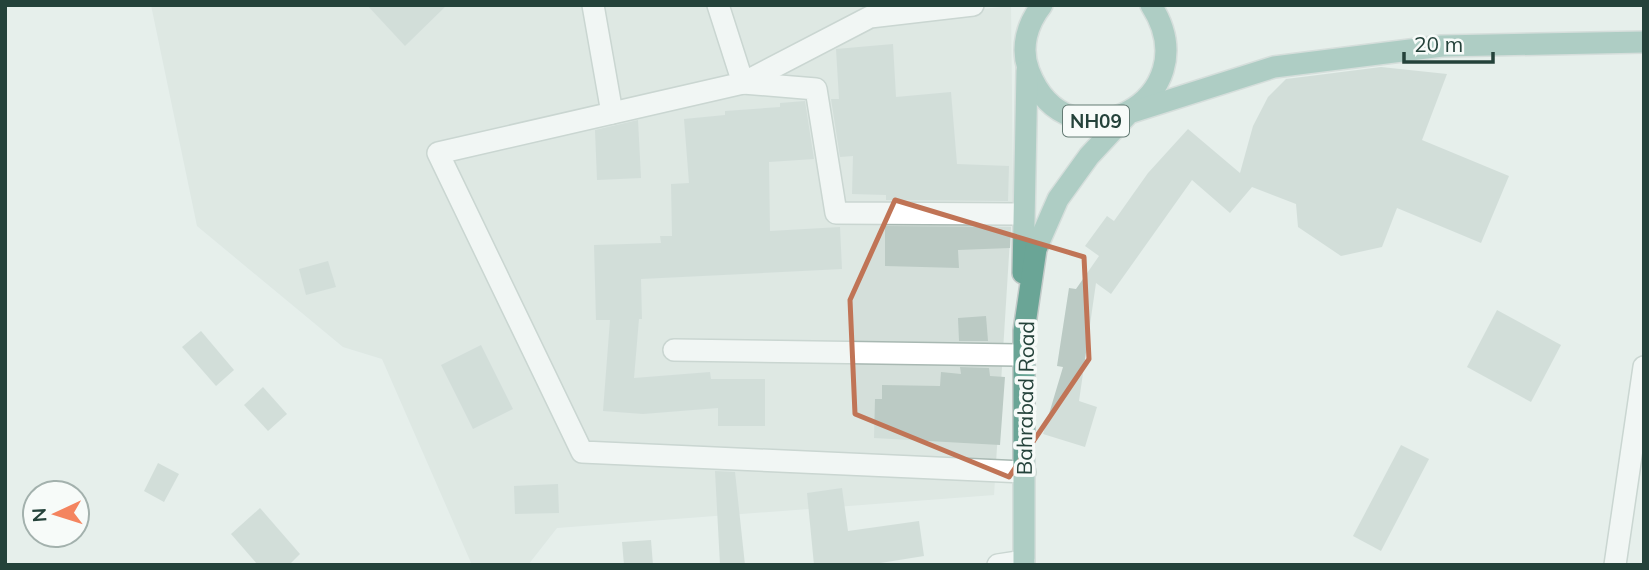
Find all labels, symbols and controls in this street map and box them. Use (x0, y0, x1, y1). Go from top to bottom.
scale bar (1404, 21, 1493, 65)
text: 20 m (1414, 31, 1463, 57)
road number: NH09 (1063, 105, 1129, 136)
street label: Bahrabad Road (1011, 321, 1039, 475)
north arrow (21, 479, 91, 549)
text: N (27, 507, 52, 523)

